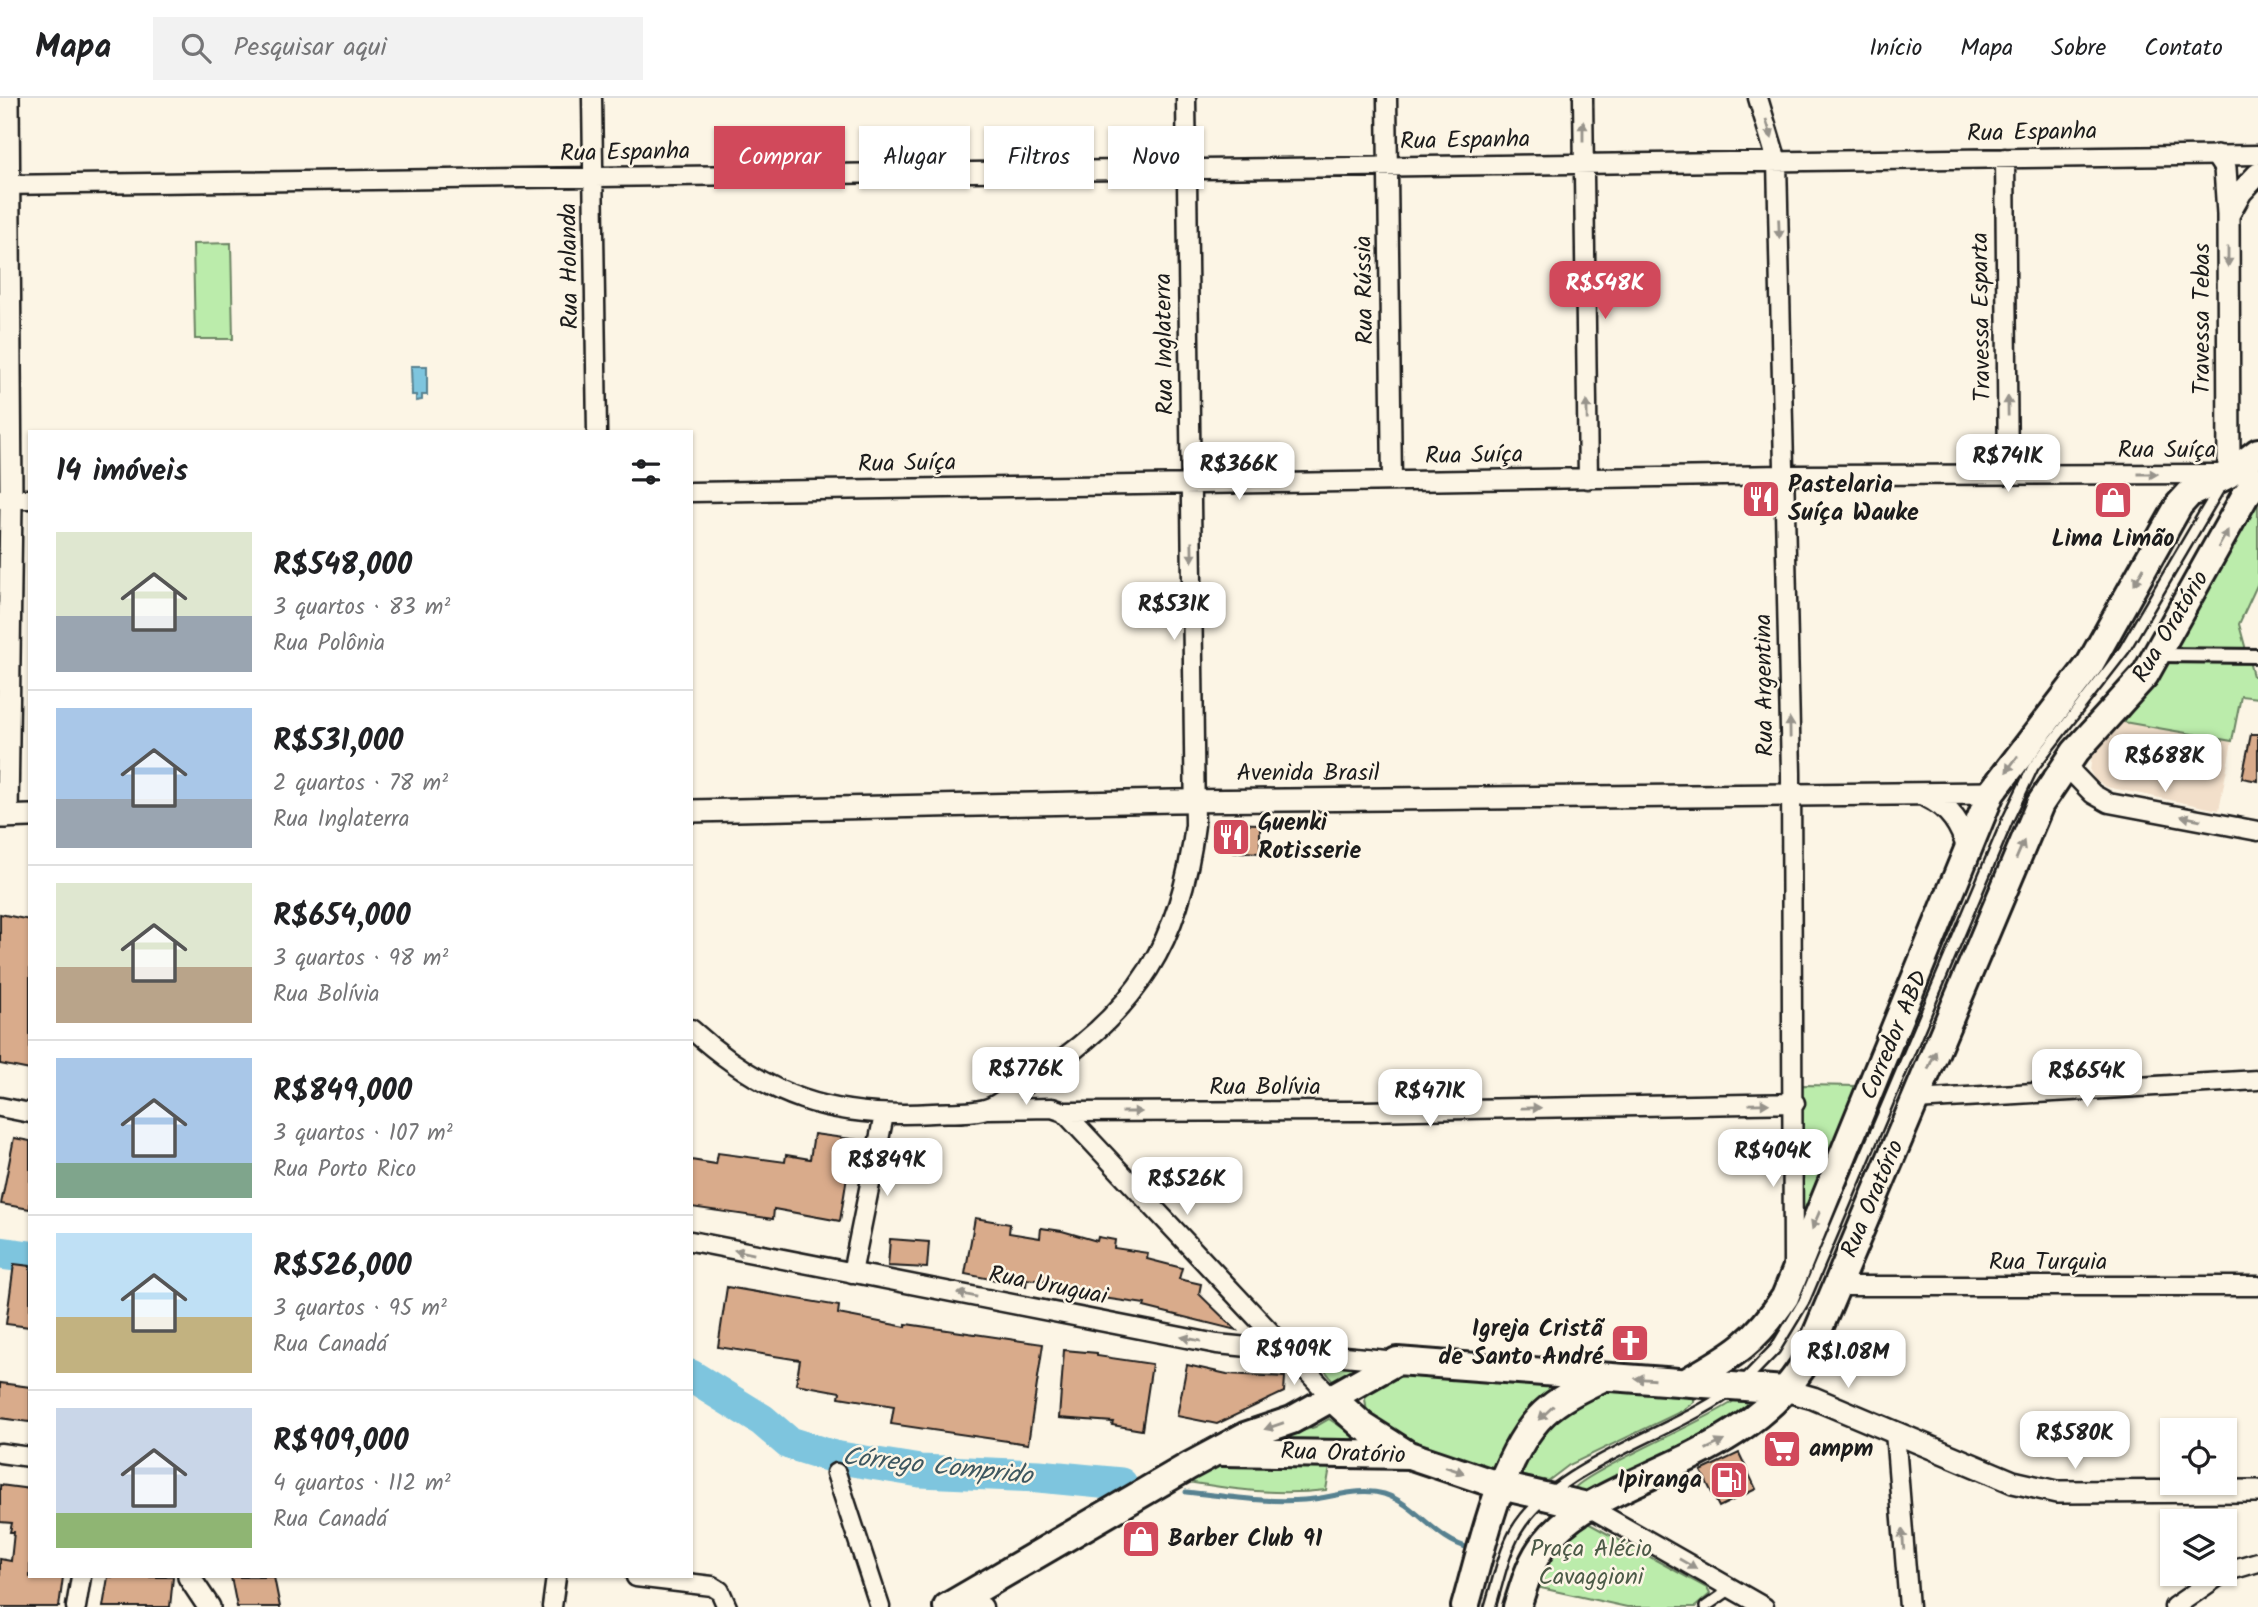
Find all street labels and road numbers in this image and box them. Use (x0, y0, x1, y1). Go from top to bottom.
street label: Rua Espanha (1966, 112, 2098, 154)
street label: Rua Espanha (1399, 120, 1531, 162)
street label: Rua Espanha (559, 132, 691, 174)
street label: Rua Holanda (549, 202, 591, 330)
street label: Travessa Esparta (1961, 232, 2003, 402)
street label: Rua Rússia (1345, 235, 1385, 345)
street label: Travessa Tebas (2183, 243, 2222, 395)
street label: Rua Inglaterra (1144, 272, 1186, 416)
street label: Rua Suíça (2118, 431, 2216, 470)
street label: Rua Suíça (1424, 436, 1524, 476)
street label: Rua Suíça (857, 444, 957, 484)
street label: Rua Oratório (2122, 563, 2220, 691)
street label: Rua Argentina (1744, 613, 1786, 757)
street label: Avenida Brasil (1236, 754, 1380, 793)
street label: Corredor ABD (1850, 964, 1940, 1106)
street label: Rua Bolívia (1209, 1068, 1321, 1107)
street label: Rua Oratório (1831, 1134, 1915, 1264)
street label: Rua Turquia (1989, 1243, 2107, 1282)
street label: Rua Uruguai (985, 1255, 1112, 1317)
street label: Rua Oratório (1280, 1432, 1406, 1476)

